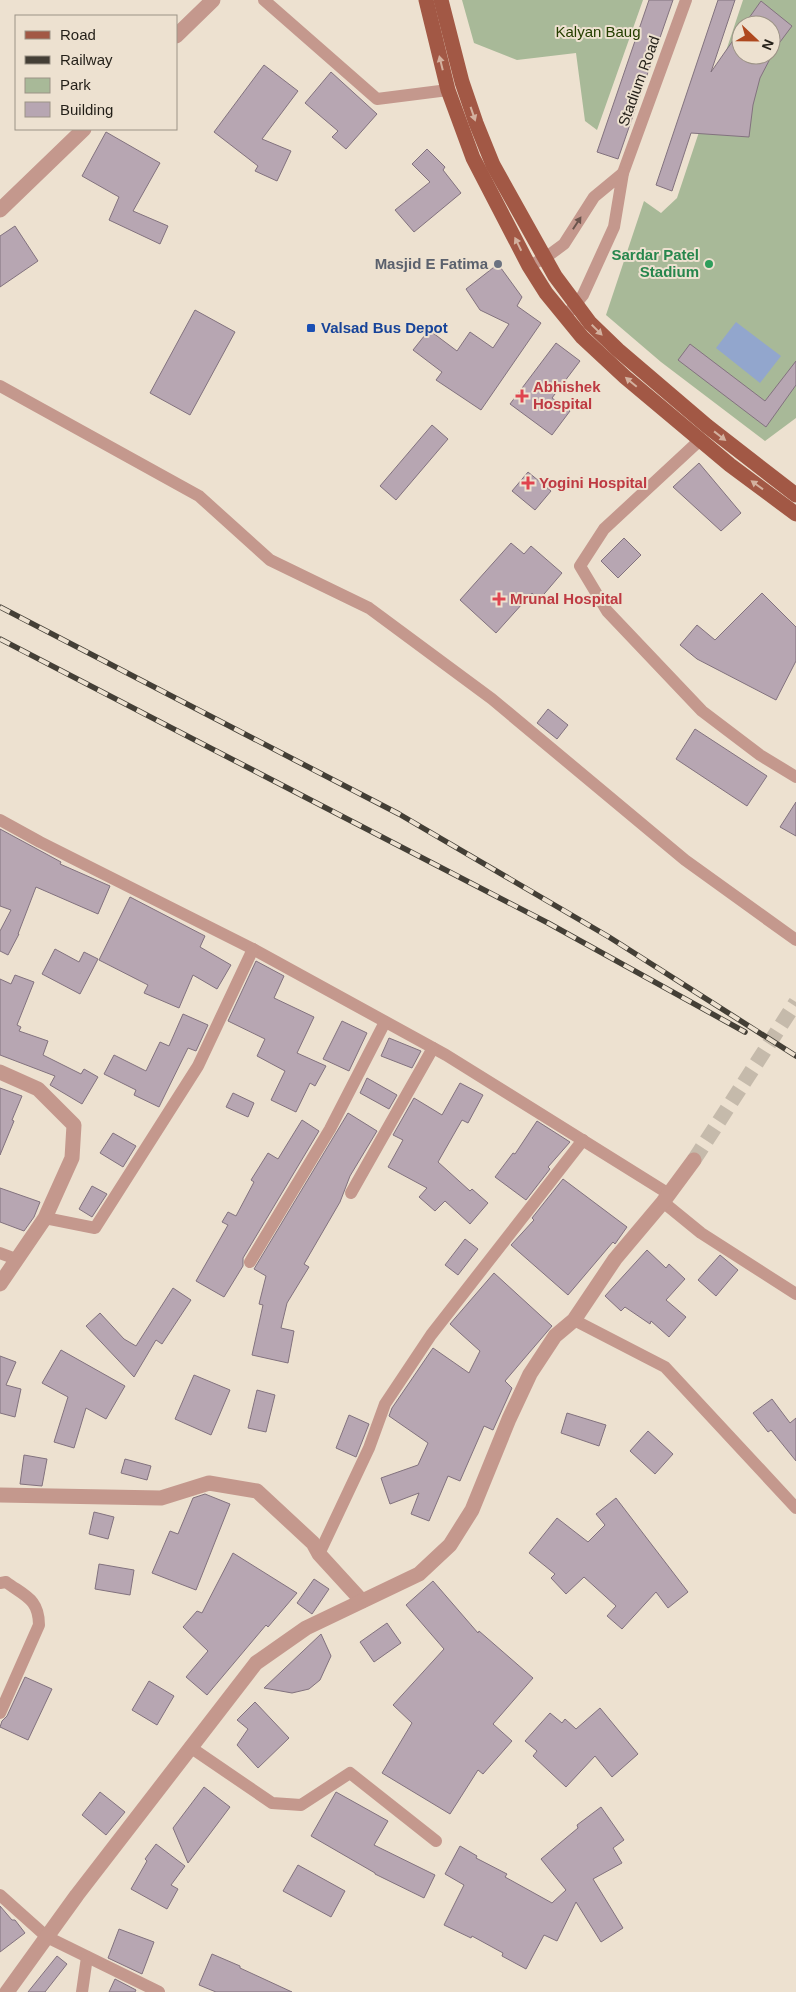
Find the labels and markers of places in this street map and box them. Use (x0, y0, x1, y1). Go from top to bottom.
place label: Sardar Patel Stadium (611, 246, 699, 280)
place label: Masjid E Fatima (375, 255, 489, 272)
marker: Masjid E Fatima (492, 258, 504, 270)
marker: Sardar Patel Stadium (703, 258, 715, 270)
place label: Valsad Bus Depot (321, 319, 448, 336)
marker: Valsad Bus Depot (305, 322, 317, 334)
place label: Abhishek Hospital (533, 378, 601, 412)
marker: Abhishek Hospital (515, 389, 529, 403)
place label: Yogini Hospital (539, 474, 647, 491)
marker: Yogini Hospital (521, 476, 535, 490)
place label: Mrunal Hospital (510, 590, 623, 607)
marker: Mrunal Hospital (492, 592, 506, 606)

